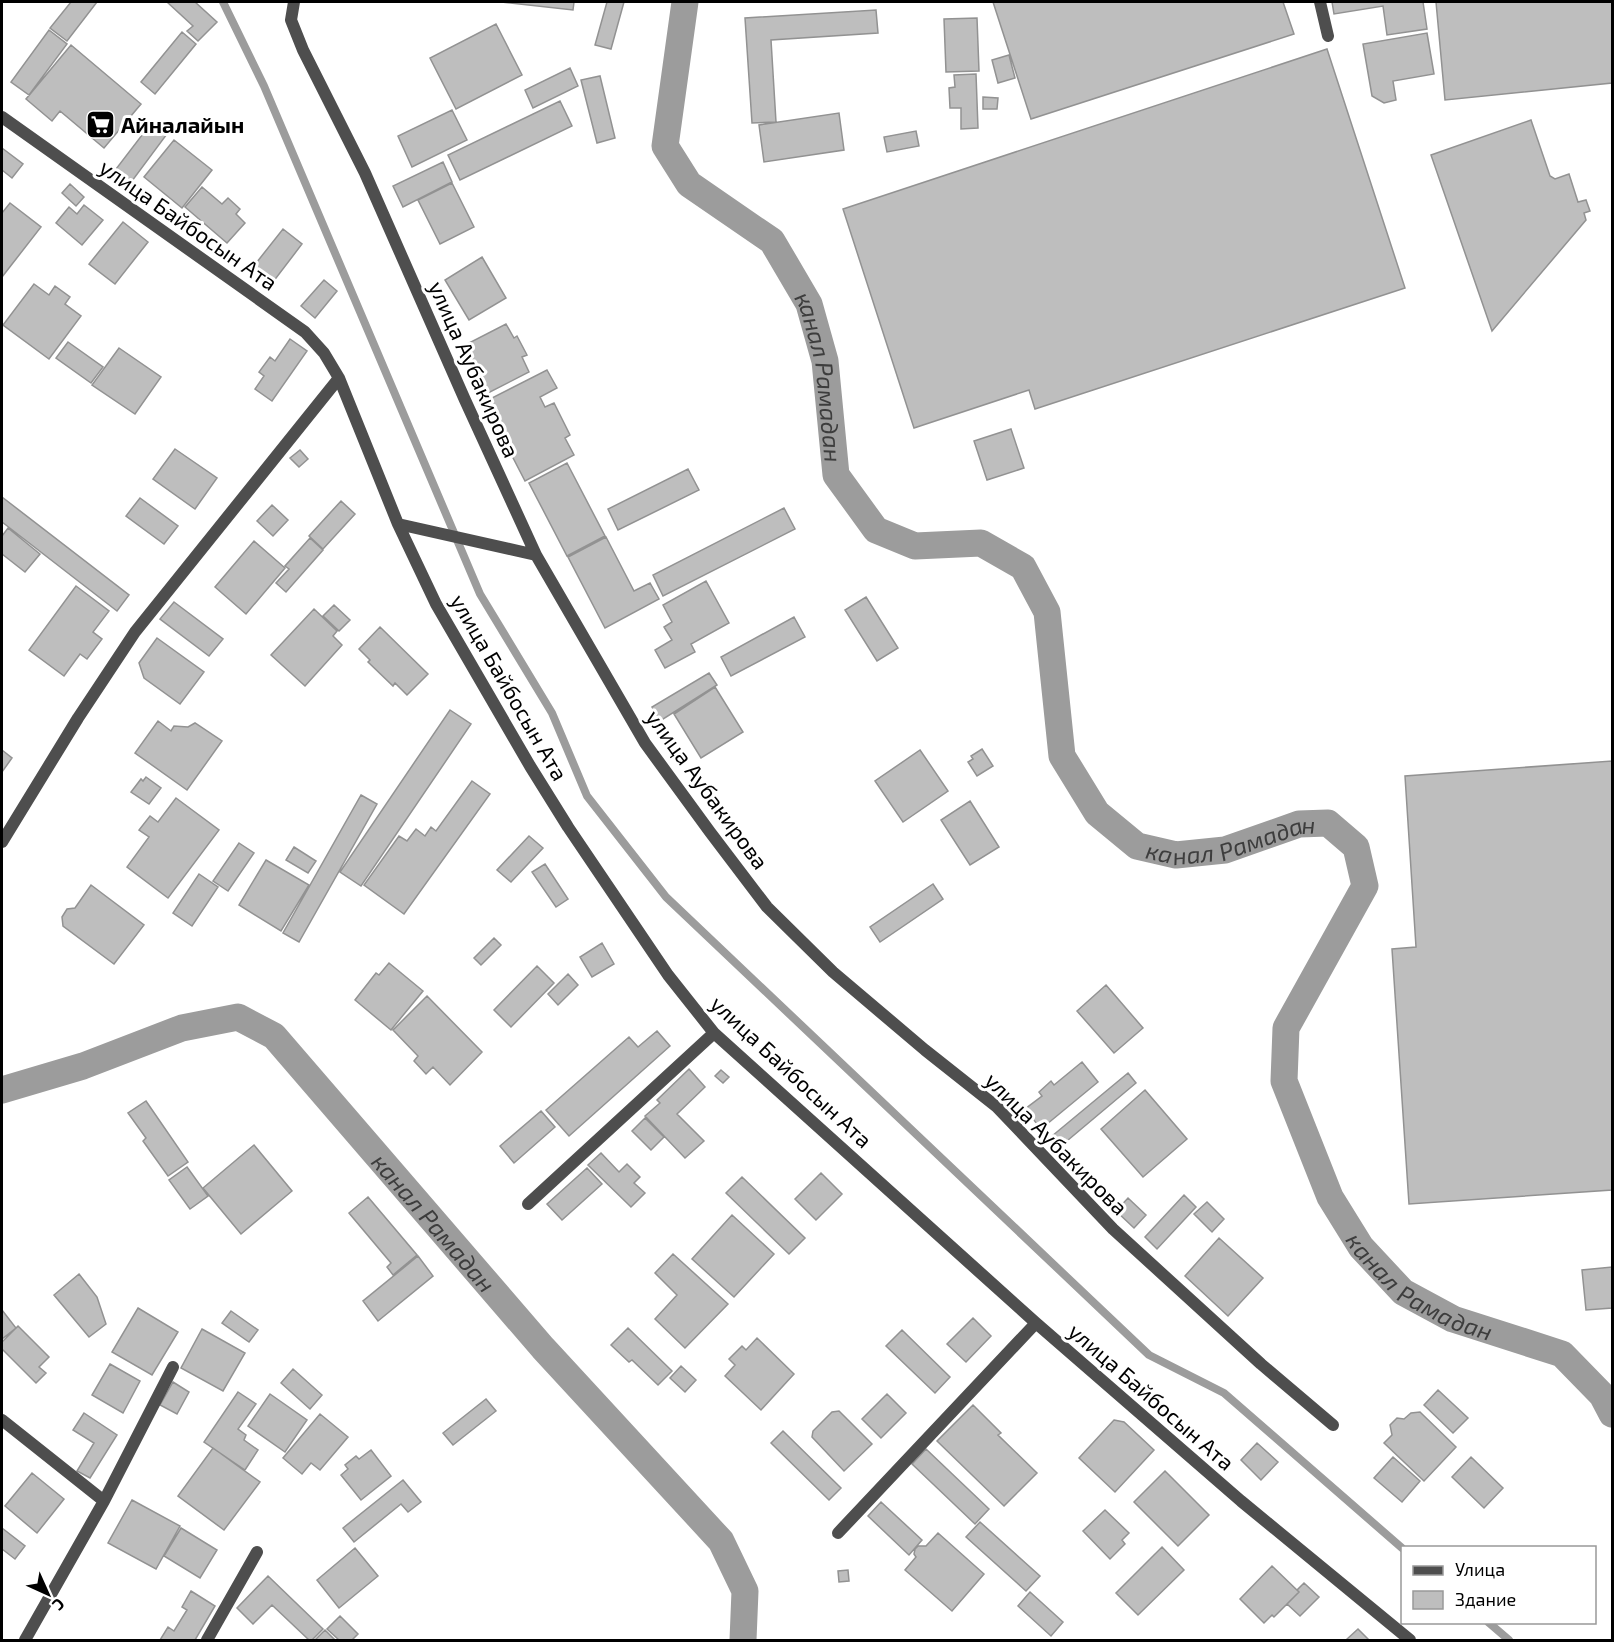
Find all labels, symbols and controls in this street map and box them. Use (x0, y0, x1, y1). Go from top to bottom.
supermarket icon: Айналайын (84, 108, 116, 140)
place label: Айналайын (121, 111, 244, 137)
street label: улица Байбосын Ата (95, 153, 283, 296)
street label: улица Аубакирова (423, 277, 526, 462)
water label: канал Рамадан (790, 285, 849, 464)
street label: улица Байбосын Ата (445, 589, 574, 785)
street label: улица Аубакирова (641, 704, 775, 874)
water label: канал Рамадан (1144, 809, 1316, 870)
street label: улица Байбосын Ата (705, 990, 878, 1153)
street label: улица Аубакирова (980, 1066, 1134, 1220)
water label: канал Рамадан (367, 1147, 502, 1297)
water label: канал Рамадан (1341, 1227, 1496, 1345)
street label: улица Байбосын Ата (1063, 1317, 1240, 1476)
legend (1401, 1546, 1596, 1624)
text: Улица (1455, 1558, 1505, 1580)
north arrow (18, 1564, 78, 1624)
text: Здание (1455, 1588, 1516, 1610)
text: С (49, 1595, 69, 1615)

